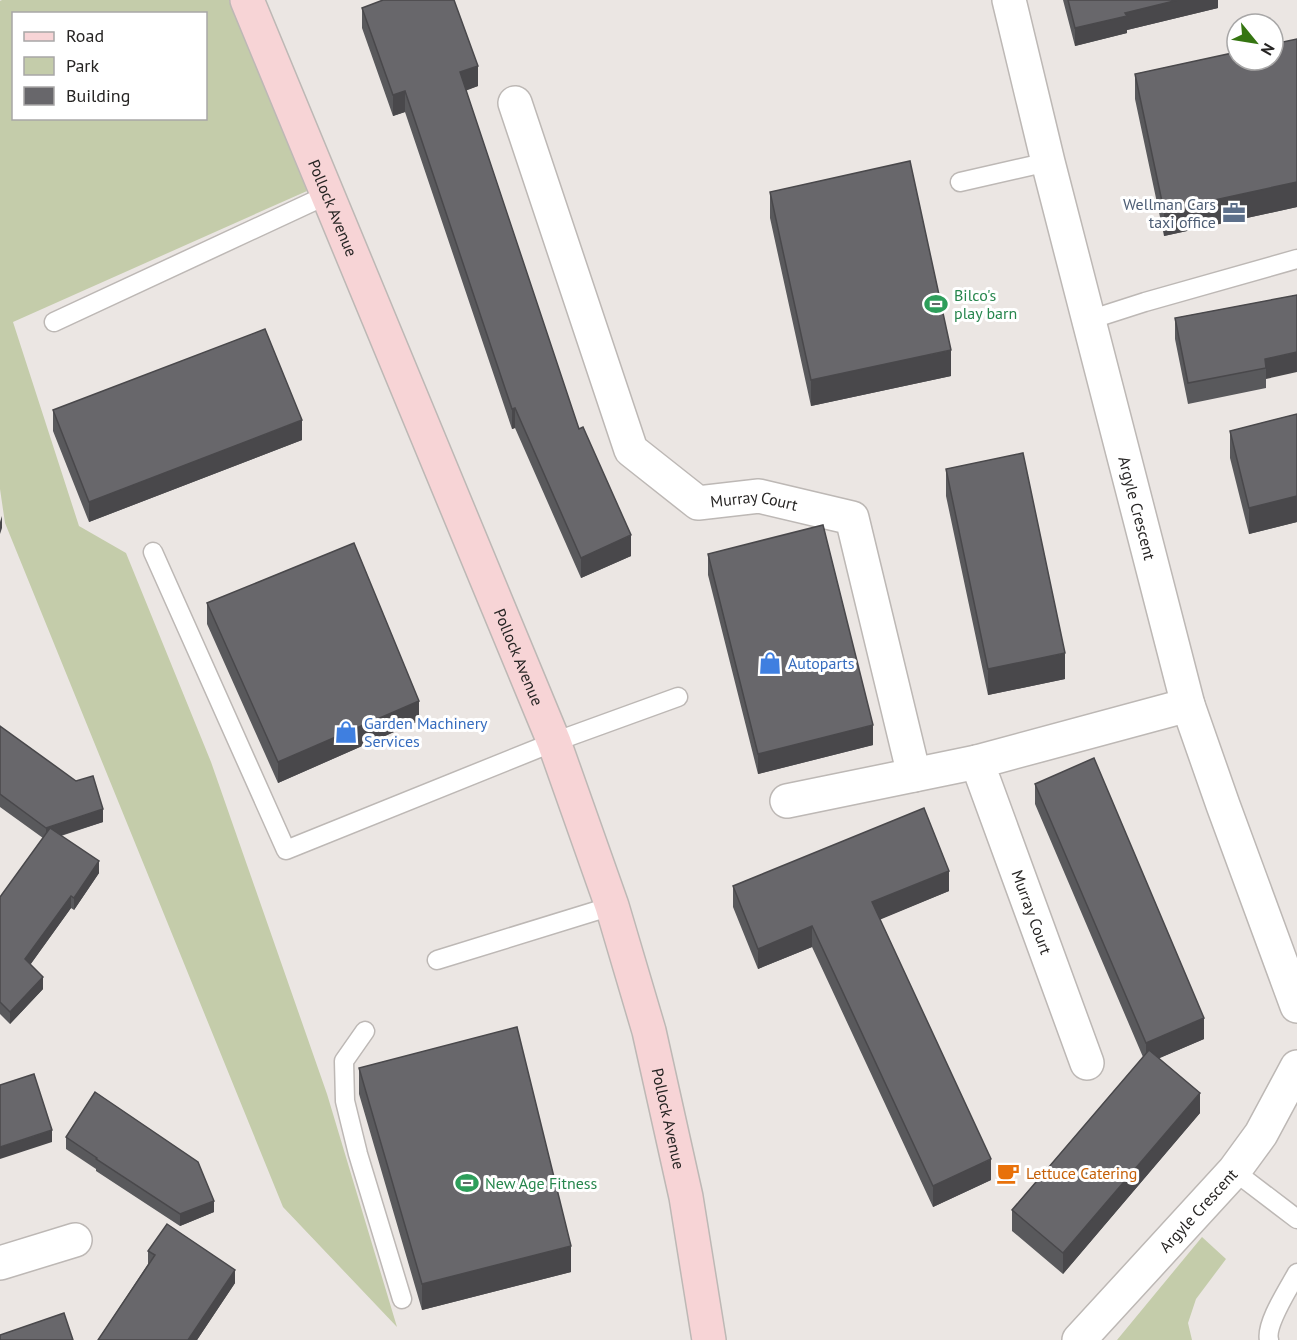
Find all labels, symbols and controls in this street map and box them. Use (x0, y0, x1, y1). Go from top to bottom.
legend (12, 12, 207, 120)
north arrow (1225, 12, 1285, 72)
text: Road (66, 24, 104, 47)
text: N (1257, 40, 1279, 59)
text: Park (66, 54, 99, 77)
text: Building (66, 84, 130, 107)
street label: Pollock Avenue (304, 156, 362, 259)
place label: Wellman Cars taxi office (1123, 194, 1216, 232)
office icon: Wellman Cars taxi office (1221, 200, 1247, 226)
place label: Bilco's play barn (954, 285, 1017, 323)
sports icon: Bilco's play barn (923, 291, 949, 317)
street label: Argyle Crescent (1114, 454, 1160, 563)
street label: Murray Court (709, 486, 800, 515)
street label: Pollock Avenue (490, 606, 548, 708)
shop icon: Autoparts (757, 650, 783, 676)
place label: Autoparts (788, 653, 855, 673)
place label: Garden Machinery Services (364, 713, 488, 751)
shop icon: Garden Machinery Services (333, 719, 359, 745)
street label: Murray Court (1007, 867, 1057, 957)
street label: Pollock Avenue (648, 1066, 689, 1171)
cafe icon: Lettuce Catering (995, 1160, 1021, 1186)
place label: Lettuce Catering (1026, 1163, 1137, 1183)
street label: Argyle Crescent (1155, 1164, 1242, 1256)
sports icon: New Age Fitness (454, 1170, 480, 1196)
place label: New Age Fitness (485, 1173, 598, 1193)

